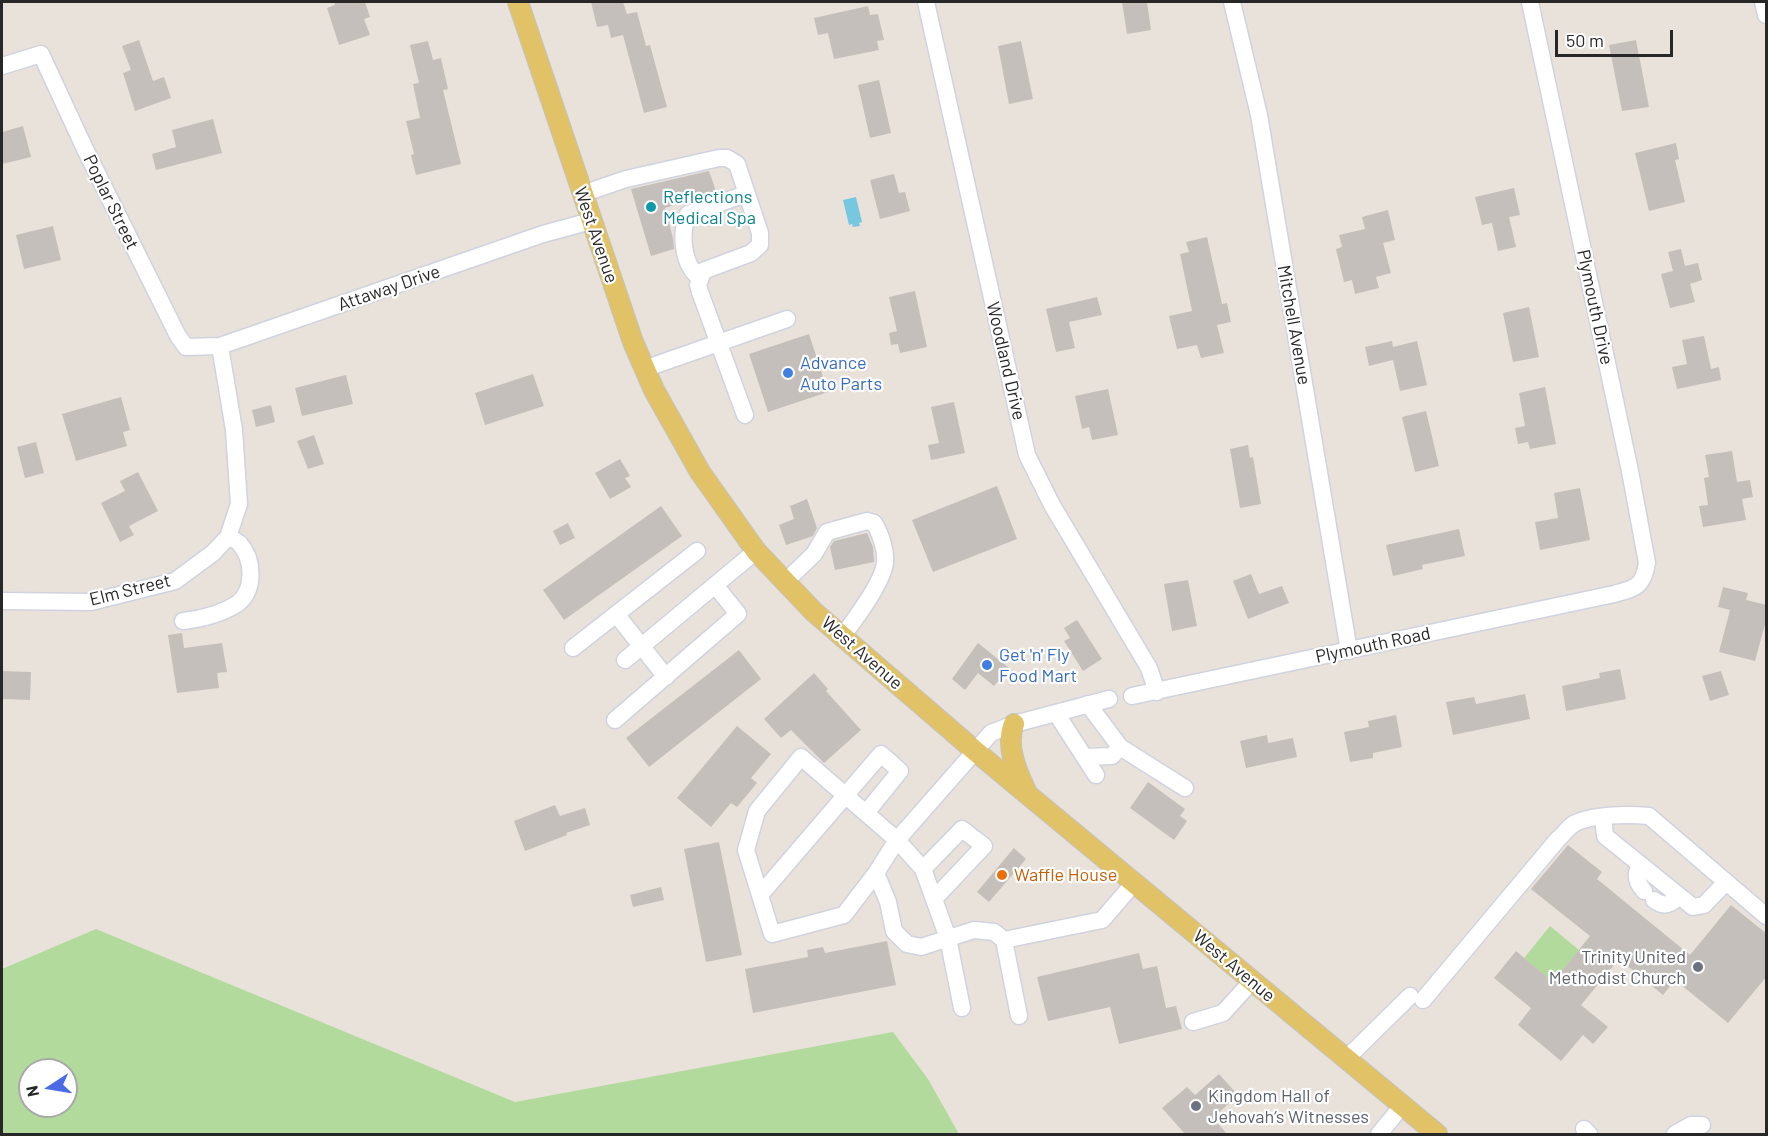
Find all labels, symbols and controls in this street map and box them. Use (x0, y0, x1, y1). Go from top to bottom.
scale bar (1558, 18, 1676, 56)
text: 50 m (1566, 29, 1604, 51)
street label: Poplar Street (79, 151, 143, 253)
street label: West Avenue (569, 184, 623, 286)
place label: Reflections Medical Spa (663, 186, 756, 228)
marker: Reflections Medical Spa (644, 200, 658, 214)
street label: Plymouth Drive (1572, 247, 1618, 367)
street label: Attaway Drive (335, 260, 443, 316)
street label: Mitchell Avenue (1273, 263, 1315, 387)
street label: Woodland Drive (982, 300, 1030, 422)
place label: Advance Auto Parts (800, 352, 882, 394)
marker: Advance Auto Parts (781, 366, 795, 380)
street label: Elm Street (87, 570, 173, 610)
street label: West Avenue (817, 612, 907, 694)
street label: Plymouth Road (1314, 622, 1432, 668)
place label: Get 'n' Fly Food Mart (999, 644, 1077, 686)
marker: Get 'n' Fly Food Mart (980, 658, 994, 672)
place label: Waffle House (1014, 864, 1117, 886)
marker: Waffle House (995, 868, 1009, 882)
street label: West Avenue (1189, 925, 1279, 1007)
place label: Trinity United Methodist Church (1549, 946, 1686, 988)
marker: Trinity United Methodist Church (1691, 960, 1705, 974)
north arrow (18, 1058, 78, 1118)
text: N (21, 1084, 42, 1099)
place label: Kingdom Hall of Jehovah’s Witnesses (1208, 1085, 1369, 1128)
marker: Kingdom Hall of Jehovah’s Witnesses (1189, 1099, 1203, 1113)

